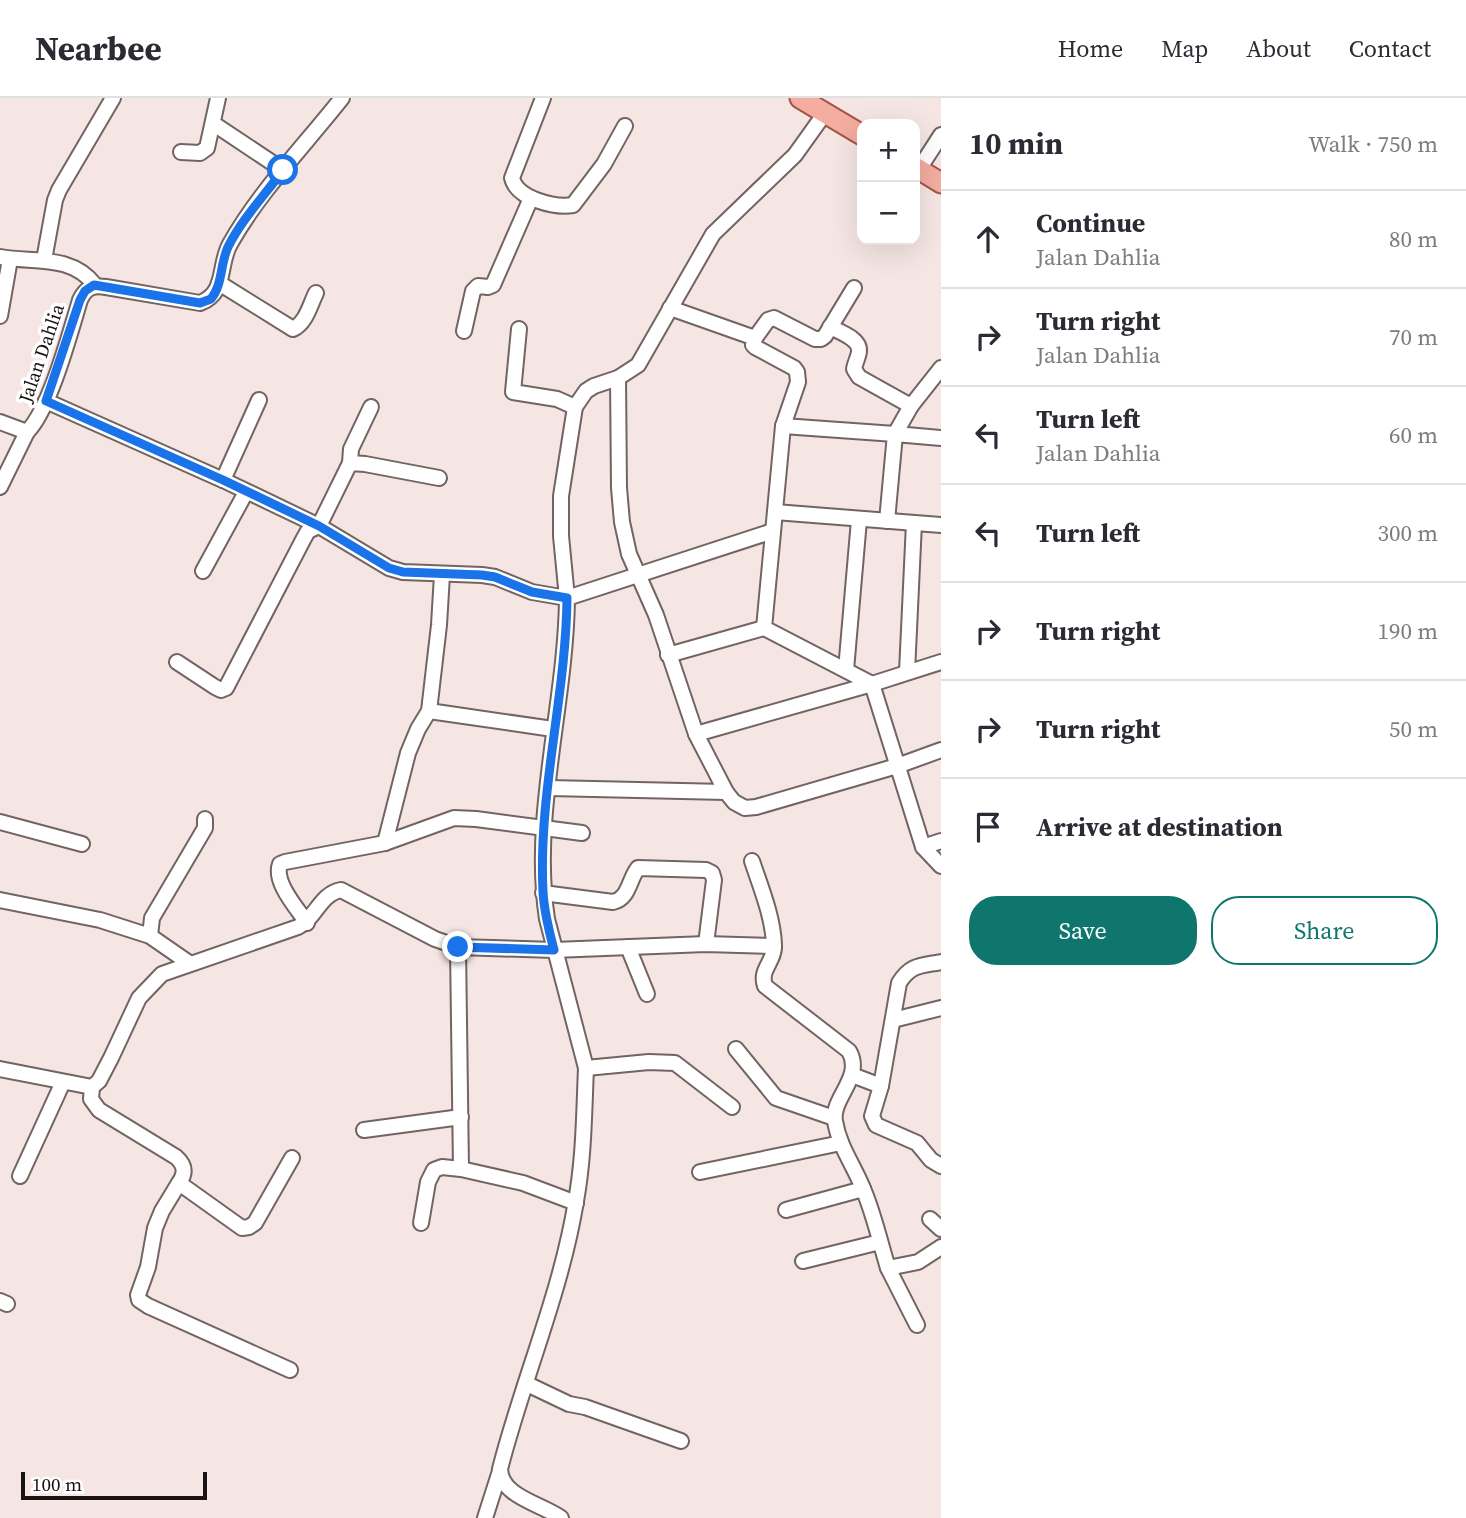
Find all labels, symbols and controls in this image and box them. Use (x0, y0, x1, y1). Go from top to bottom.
text: Nearbee (35, 26, 162, 71)
text: Home (1058, 32, 1123, 65)
text: Map (1161, 32, 1208, 65)
text: About (1246, 32, 1311, 65)
text: Contact (1349, 32, 1431, 65)
map controls (857, 119, 920, 245)
button: + (857, 119, 920, 182)
text: 10 min (969, 123, 1063, 164)
text: Walk · 750 m (1308, 128, 1438, 160)
route start (267, 154, 298, 185)
button: − (857, 182, 920, 245)
text: Continue (1036, 205, 1145, 241)
icon: ahead (969, 220, 1007, 258)
text: 80 m (1389, 223, 1438, 255)
text: Jalan Dahlia (1036, 241, 1161, 273)
street label: Jalan Dahlia (12, 300, 70, 407)
text: Turn right (1036, 303, 1160, 339)
icon: right (969, 318, 1007, 356)
text: 70 m (1389, 321, 1438, 353)
text: Jalan Dahlia (1036, 339, 1161, 371)
text: Turn left (1036, 401, 1140, 437)
icon: left (969, 416, 1007, 454)
text: 60 m (1389, 419, 1438, 451)
text: Jalan Dahlia (1036, 437, 1161, 469)
icon: left (969, 514, 1007, 552)
text: Turn left (1036, 515, 1140, 551)
text: 300 m (1377, 517, 1438, 549)
icon: right (969, 612, 1007, 650)
text: Turn right (1036, 613, 1160, 649)
text: 190 m (1377, 615, 1438, 647)
icon: right (969, 710, 1007, 748)
text: Turn right (1036, 711, 1160, 747)
text: 50 m (1389, 713, 1438, 745)
icon: arrive (969, 808, 1007, 846)
text: Arrive at destination (1036, 809, 1283, 845)
button: Save (969, 896, 1197, 965)
button: Share (1211, 896, 1438, 965)
route end (442, 931, 473, 962)
scale bar (21, 1469, 206, 1501)
text: 100 m (32, 1471, 82, 1497)

